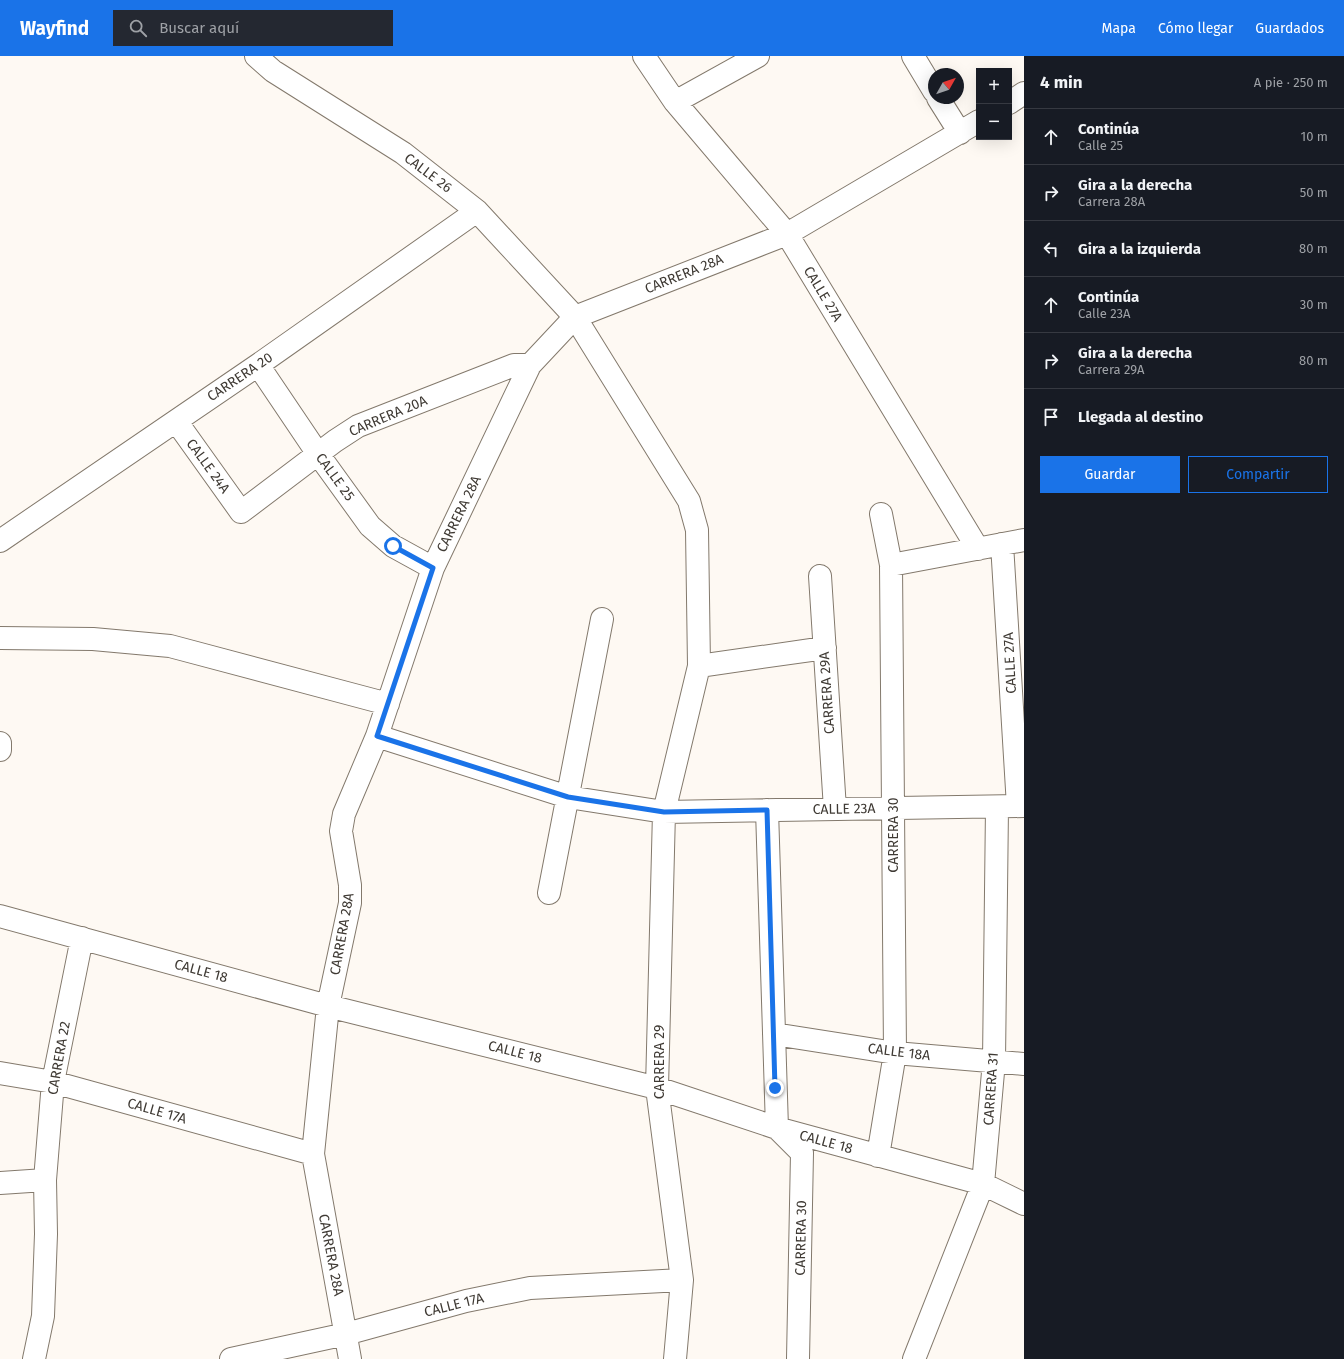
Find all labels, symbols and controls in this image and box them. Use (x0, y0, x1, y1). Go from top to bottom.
search box (113, 10, 393, 46)
text: Wayfind (20, 17, 89, 40)
icon: search (127, 17, 149, 39)
text: Buscar aquí (159, 19, 239, 37)
text: Mapa (1102, 20, 1136, 37)
text: Cómo llegar (1158, 20, 1233, 37)
text: Guardados (1255, 20, 1324, 37)
north arrow (928, 68, 964, 104)
map controls (976, 68, 1012, 140)
button: + (976, 68, 1012, 104)
text: 4 min (1040, 72, 1083, 93)
text: A pie · 250 m (1254, 75, 1328, 90)
button: − (976, 104, 1012, 140)
text: Continúa (1078, 120, 1139, 138)
icon: ahead (1040, 126, 1062, 148)
text: 10 m (1301, 129, 1328, 144)
text: Calle 25 (1078, 138, 1123, 153)
street label: CALLE 26 (401, 150, 455, 196)
text: Gira a la derecha (1078, 176, 1192, 194)
icon: right (1040, 182, 1062, 204)
text: 50 m (1300, 185, 1328, 200)
text: Carrera 28A (1078, 194, 1145, 209)
icon: left (1040, 238, 1062, 260)
text: Gira a la izquierda (1078, 240, 1201, 258)
text: 80 m (1299, 241, 1328, 256)
street label: CARRERA 28A (642, 251, 726, 297)
street label: CALLE 27A (800, 263, 846, 325)
text: Continúa (1078, 288, 1139, 306)
icon: ahead (1040, 294, 1062, 316)
text: 30 m (1300, 297, 1328, 312)
text: Calle 23A (1078, 306, 1130, 321)
text: Gira a la derecha (1078, 344, 1192, 362)
street label: CARRERA 20 (204, 349, 276, 405)
icon: right (1040, 350, 1062, 372)
text: 80 m (1299, 353, 1328, 368)
text: Carrera 29A (1078, 362, 1144, 377)
street label: CARRERA 20A (346, 392, 430, 440)
icon: arrive (1040, 406, 1062, 428)
text: Llegada al destino (1078, 408, 1203, 426)
street label: CALLE 24A (183, 436, 233, 496)
street label: CALLE 25 (312, 450, 358, 504)
button: Guardar (1040, 456, 1180, 493)
button: Compartir (1188, 456, 1328, 493)
street label: CARRERA 28A (433, 473, 485, 555)
route start (384, 537, 402, 555)
street label: CALLE 27A (1000, 632, 1020, 694)
street label: CARRERA 29A (816, 651, 838, 735)
street label: CARRERA 30 (885, 797, 902, 873)
street label: CALLE 23A (812, 800, 876, 818)
street label: CARRERA 28A (326, 892, 358, 976)
street label: CALLE 18 (172, 956, 230, 986)
street label: CARRERA 22 (44, 1020, 74, 1096)
street label: CARRERA 29 (651, 1025, 668, 1099)
street label: CALLE 18 (486, 1037, 544, 1067)
street label: CALLE 18A (867, 1040, 931, 1064)
street label: CARRERA 31 (980, 1052, 1002, 1126)
route end (766, 1079, 784, 1097)
street label: CALLE 17A (125, 1094, 189, 1128)
street label: CALLE 18 (797, 1127, 855, 1157)
street label: CARRERA 30 (792, 1200, 810, 1276)
street label: CARRERA 28A (315, 1213, 347, 1297)
street label: CALLE 17A (422, 1289, 486, 1321)

